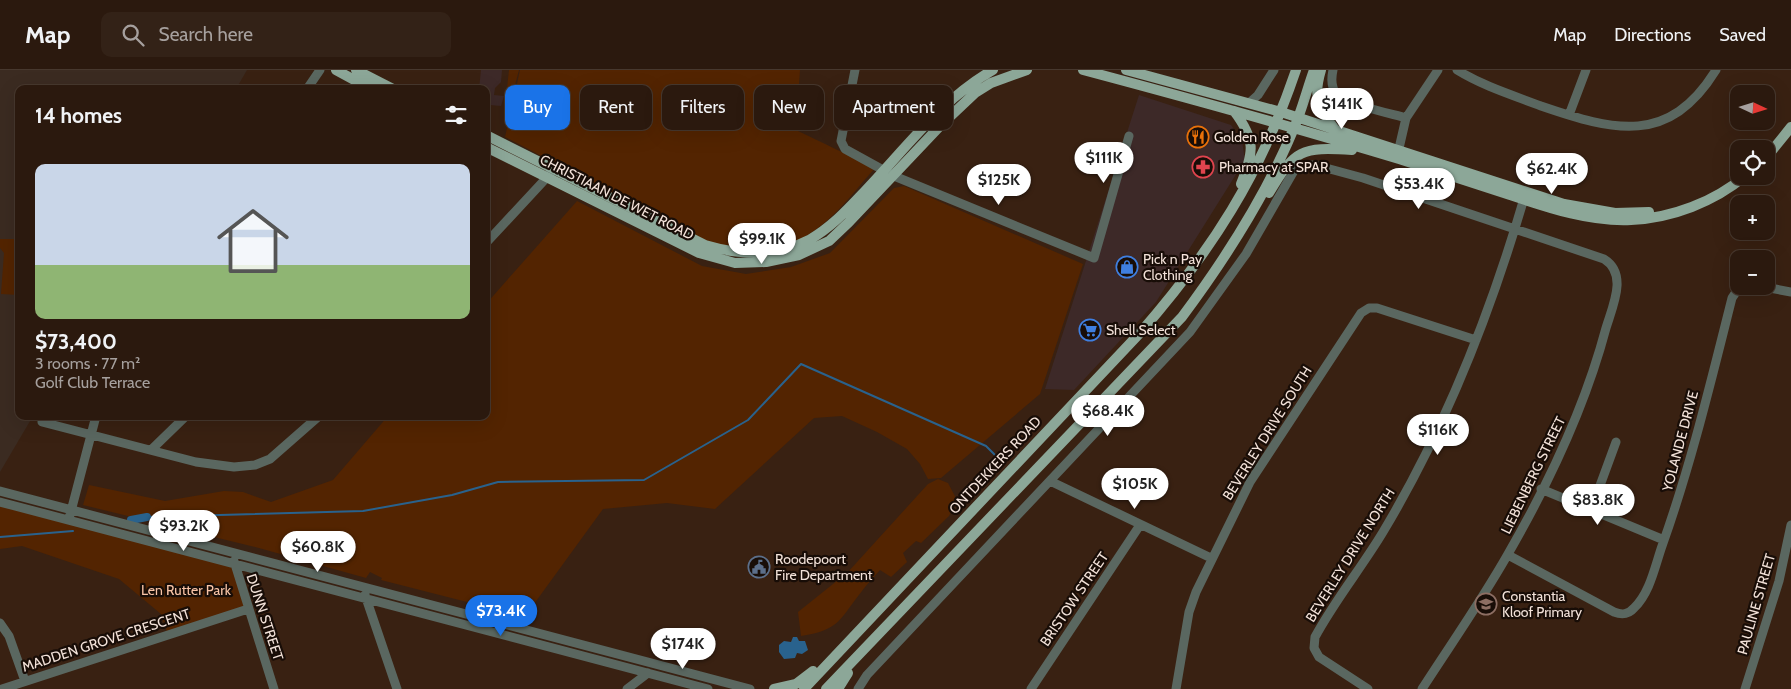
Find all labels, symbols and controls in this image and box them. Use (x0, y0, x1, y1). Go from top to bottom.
search box (101, 12, 451, 57)
text: Map (25, 20, 71, 49)
icon: search (119, 21, 147, 49)
text: Search here (159, 23, 253, 46)
text: Map (1553, 24, 1586, 46)
text: Directions (1614, 24, 1691, 46)
text: Saved (1719, 24, 1766, 46)
chip: Buy (505, 85, 570, 130)
chip: Rent (580, 85, 652, 130)
chip: Filters (662, 85, 744, 130)
chip: New (754, 85, 824, 130)
chip: Apartment (834, 85, 953, 130)
north arrow (1730, 85, 1775, 130)
map controls (1730, 85, 1775, 295)
pin: $141K (1307, 88, 1377, 130)
text: $141K (1322, 94, 1362, 113)
icon: filters (442, 101, 470, 129)
text: 14 homes (35, 103, 122, 128)
restaurant icon: Golden Rose (1186, 125, 1210, 149)
place label: Golden Rose (1214, 128, 1289, 146)
button: locate (1730, 140, 1775, 185)
pin: $111K (1069, 142, 1139, 184)
text: $111K (1085, 148, 1123, 167)
street label: CHRISTIAAN DE WET ROAD (537, 150, 697, 244)
pin: $62.4K (1511, 152, 1593, 195)
pharmacy icon: Pharmacy at SPAR (1191, 155, 1215, 179)
place label: Pharmacy at SPAR (1219, 158, 1329, 176)
text: $62.4K (1527, 159, 1577, 178)
pin: $125K (964, 164, 1034, 206)
pin: $53.4K (1378, 168, 1460, 210)
text: $125K (978, 170, 1020, 189)
text: $53.4K (1394, 174, 1444, 193)
button: + (1730, 195, 1775, 240)
icon: home (208, 196, 298, 286)
pin: $99.1K (721, 222, 803, 265)
text: $99.1K (739, 229, 785, 248)
place label: Pick n Pay Clothing (1143, 250, 1202, 284)
button: − (1730, 250, 1775, 295)
shop icon: Pick n Pay Clothing (1115, 255, 1139, 279)
supermarket icon: Shell Select (1078, 318, 1102, 342)
place label: Shell Select (1106, 321, 1176, 339)
text: $73,400 (35, 329, 117, 354)
text: 3 rooms · 77 m² (35, 354, 140, 373)
street label: BEVERLEY DRIVE SOUTH (1218, 363, 1316, 503)
text: Golf Club Terrace (35, 373, 150, 392)
street label: YOLANDE DRIVE (1658, 388, 1702, 494)
pin: $68.4K (1067, 394, 1149, 437)
text: $68.4K (1082, 401, 1134, 420)
street label: ONTDEKKERS ROAD (945, 412, 1045, 518)
street label: LIEBENBERG STREET (1497, 413, 1569, 537)
pin: $116K (1403, 414, 1473, 456)
text: $116K (1418, 420, 1458, 439)
pin: $105K (1100, 468, 1170, 510)
text: $105K (1112, 474, 1158, 493)
pin: $83.8K (1557, 484, 1639, 526)
street label: BEVERLEY DRIVE NORTH (1301, 485, 1399, 625)
text: $83.8K (1573, 490, 1623, 509)
pin: $93.2K (143, 510, 225, 552)
text: $93.2K (160, 516, 208, 535)
pin: $60.8K (277, 530, 359, 573)
text: $60.8K (292, 537, 344, 556)
street label: BRISTOW STREET (1036, 548, 1112, 650)
place label: Roodepoort Fire Department (775, 550, 873, 584)
street label: PAULINE STREET (1733, 551, 1779, 657)
public building icon: Roodepoort Fire Department (747, 555, 771, 579)
street label: DUNN STREET (242, 571, 288, 663)
park label: Len Rutter Park (141, 581, 232, 599)
place label: Constantia Kloof Primary (1502, 587, 1582, 621)
school or university icon: Constantia Kloof Primary (1474, 592, 1498, 616)
pin: $73.4K (460, 594, 542, 637)
text: $73.4K (476, 601, 526, 620)
street label: MADDEN GROVE CRESCENT (20, 604, 193, 676)
pin: $174K (648, 628, 718, 670)
text: $174K (662, 634, 704, 653)

